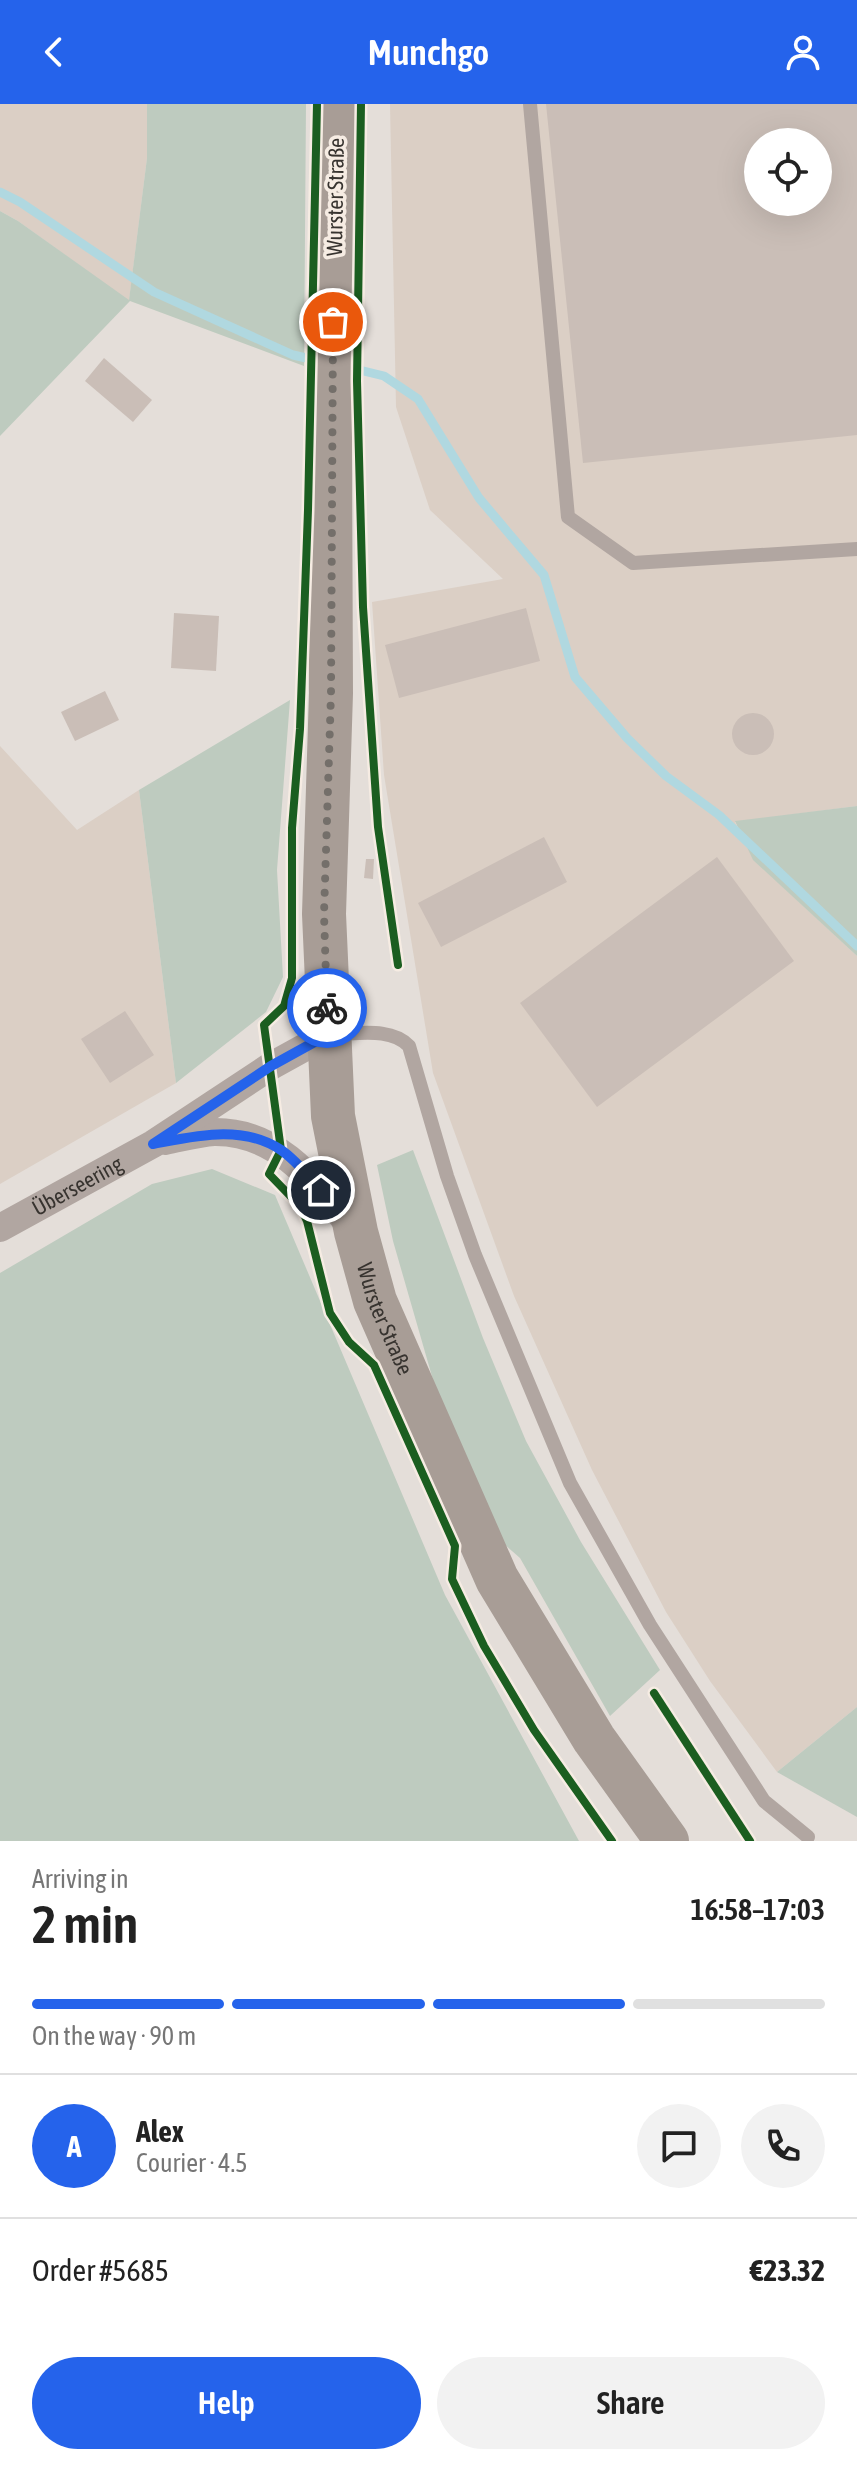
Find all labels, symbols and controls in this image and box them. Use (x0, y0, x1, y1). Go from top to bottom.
icon: back (32, 30, 76, 74)
icon: person (781, 30, 825, 74)
text: Munchgo (368, 31, 489, 73)
map controls (744, 128, 832, 216)
button: locate (744, 128, 832, 216)
street label: Wurster Straße (321, 138, 349, 256)
pin (299, 288, 367, 356)
icon: bag (311, 300, 355, 344)
courier (287, 968, 367, 1048)
icon: bike (305, 986, 349, 1030)
street label: Überseering (27, 1150, 127, 1221)
pin (287, 1156, 355, 1224)
icon: home (299, 1168, 343, 1212)
street label: Wurster Straße (352, 1260, 419, 1379)
text: Arriving in (32, 1864, 129, 1894)
text: 16:58–17:03 (690, 1892, 825, 1926)
text: 2 min (32, 1894, 138, 1954)
text: On the way · 90 m (32, 2021, 196, 2051)
button: chat (637, 2104, 721, 2188)
button: phone (741, 2104, 825, 2188)
text: Alex (136, 2114, 184, 2148)
text: A (67, 2129, 81, 2163)
text: Courier · 4.5 (136, 2148, 247, 2178)
text: Order #5685 (32, 2253, 169, 2287)
text: €23.32 (750, 2253, 825, 2287)
button: Help (32, 2357, 421, 2449)
button: Share (437, 2357, 825, 2449)

